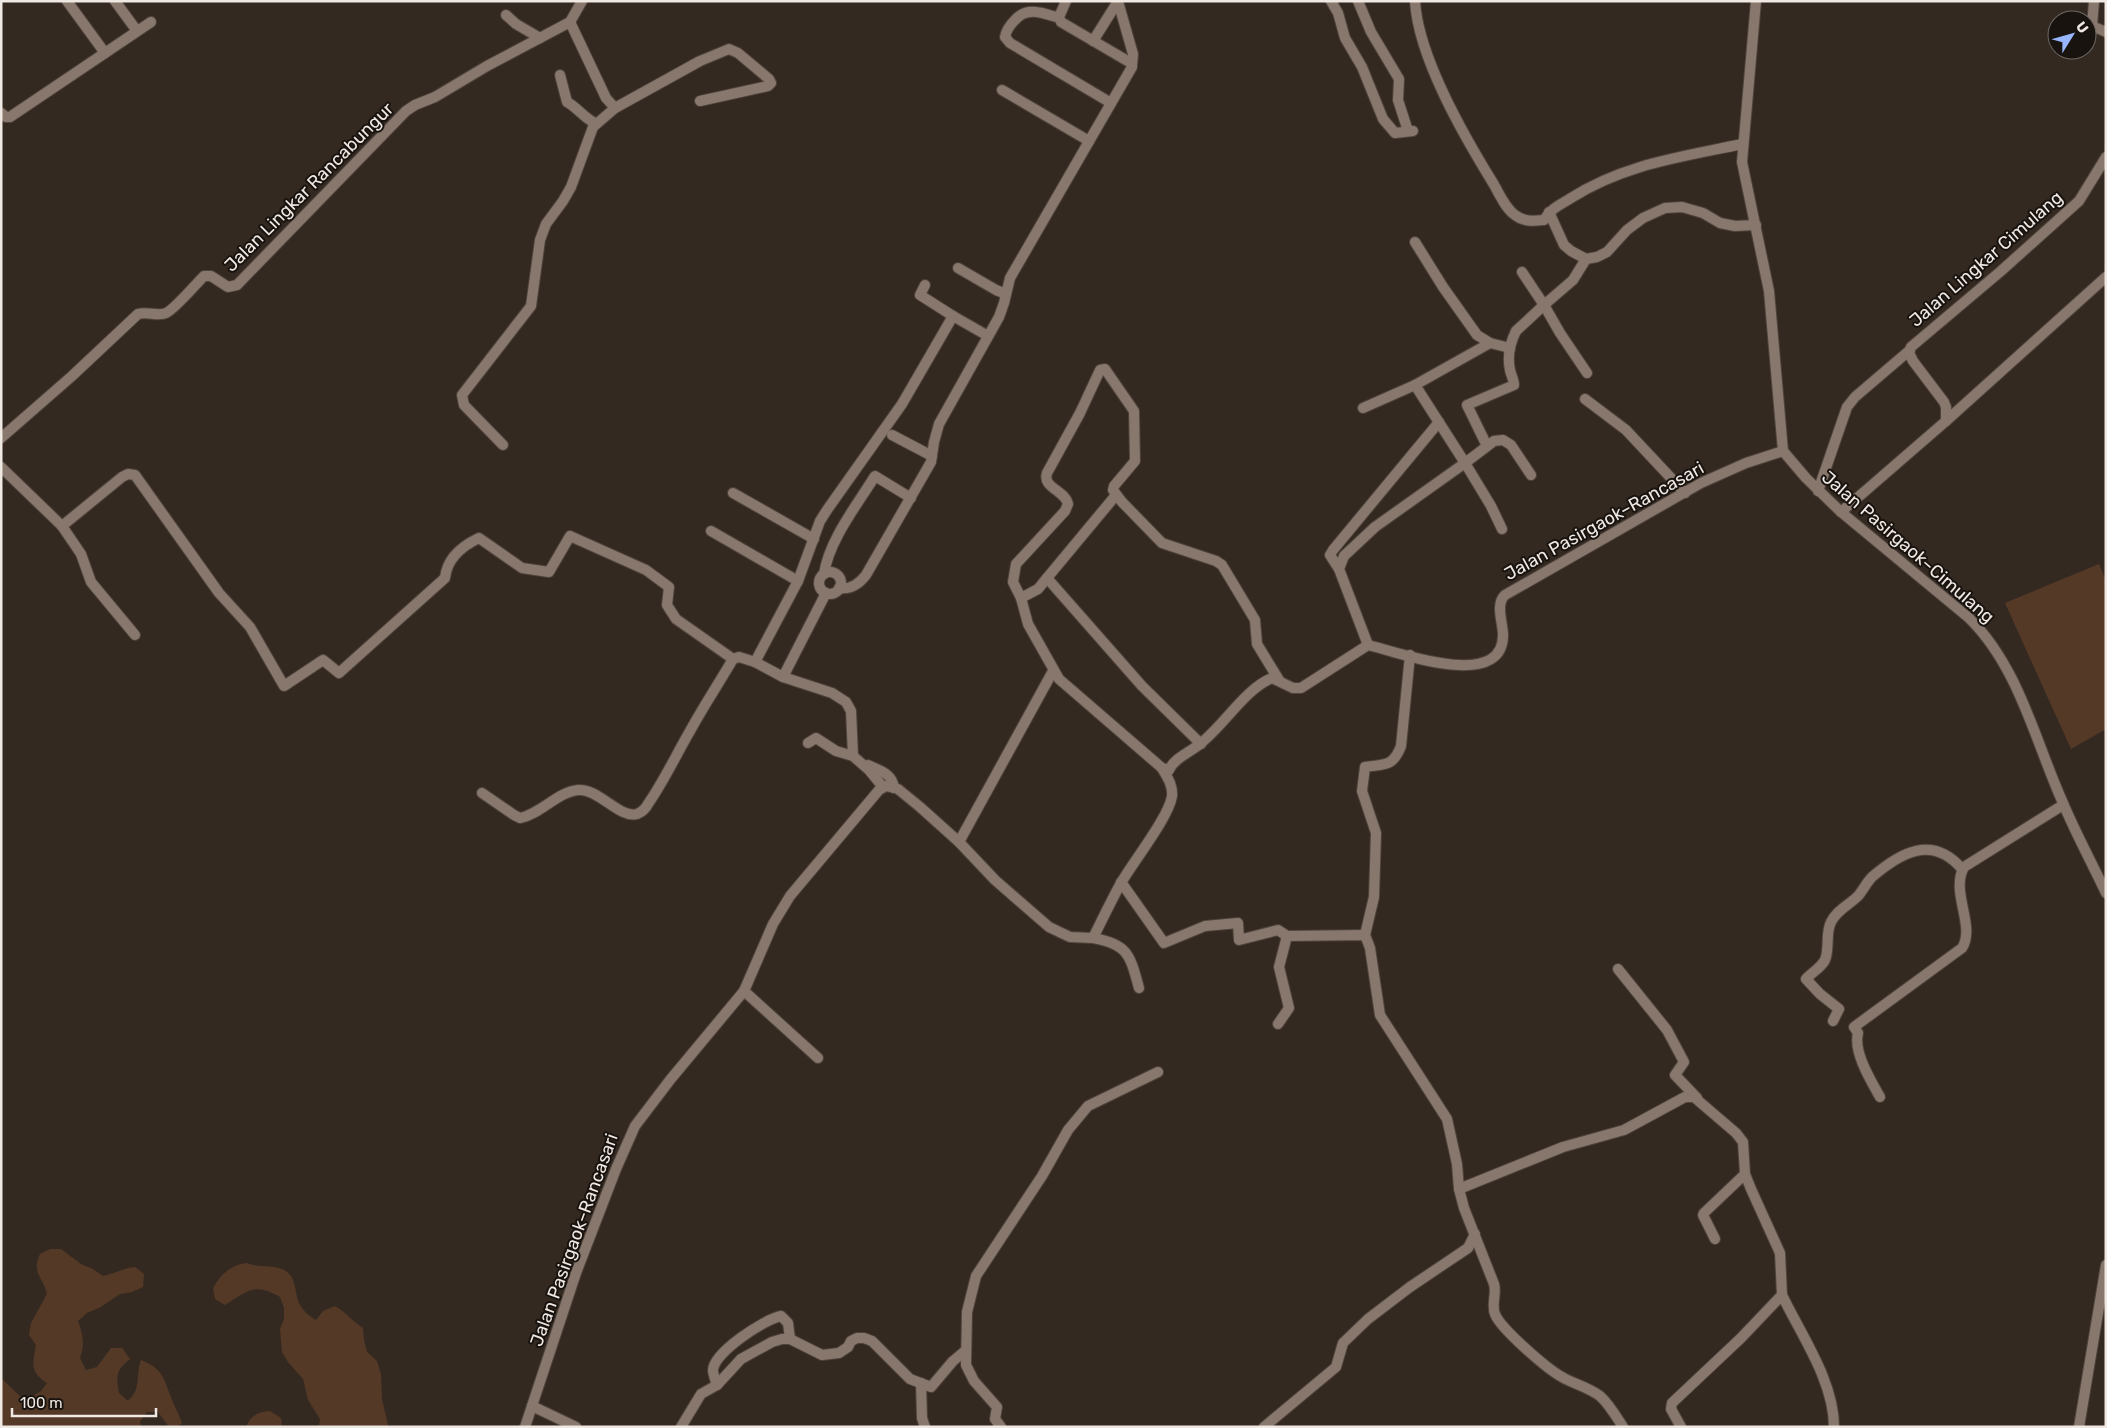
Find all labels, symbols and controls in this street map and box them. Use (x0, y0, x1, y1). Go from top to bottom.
north arrow (2047, 10, 2097, 60)
text: U (2072, 18, 2092, 37)
street label: Jalan Lingkar Rancabungur (220, 98, 398, 276)
street label: Jalan Lingkar Cimulang (1905, 186, 2067, 332)
street label: Jalan Pasirgaok–Rancasari (1500, 457, 1708, 585)
street label: Jalan Pasirgaok–Cimulang (1817, 466, 1999, 628)
street label: Jalan Pasirgaok–Rancasari (525, 1131, 623, 1349)
scale bar (12, 1386, 156, 1418)
text: 100 m (20, 1394, 62, 1412)

